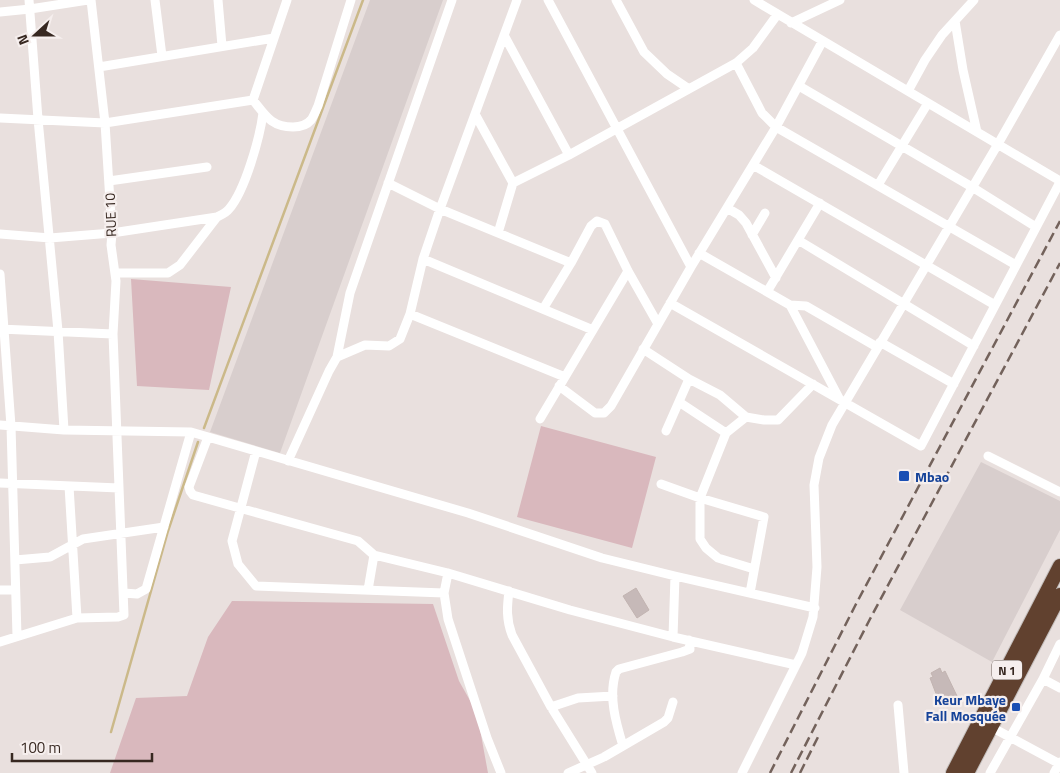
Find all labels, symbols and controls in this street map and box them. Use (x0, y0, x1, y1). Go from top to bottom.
north arrow (10, 10, 60, 60)
text: N (11, 32, 34, 48)
street label: RUE 10 (99, 192, 121, 237)
place label: Mbao (915, 466, 949, 487)
marker: Mbao (897, 469, 911, 483)
road number: N 1 (992, 660, 1022, 680)
place label: Keur Mbaye Fall Mosquée (925, 689, 1006, 726)
marker: Keur Mbaye Fall Mosquée (1010, 701, 1022, 713)
scale bar (12, 730, 152, 762)
text: 100 m (20, 736, 61, 759)

